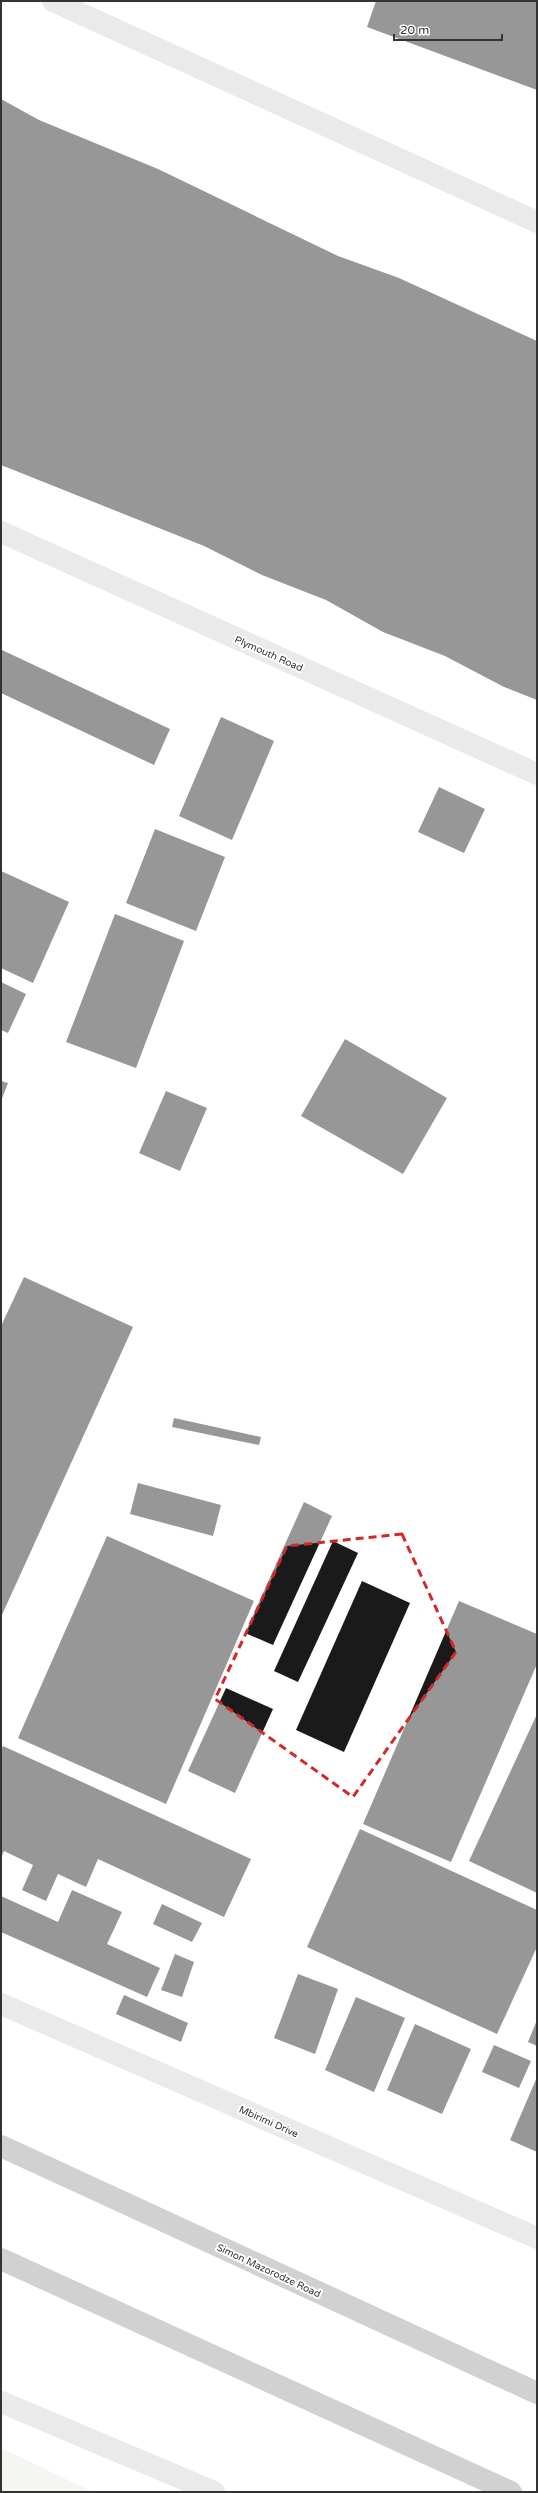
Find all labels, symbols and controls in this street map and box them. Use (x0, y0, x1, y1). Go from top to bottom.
scale bar (394, 16, 502, 42)
text: 20 m (400, 23, 429, 37)
street label: Plymouth Road (233, 633, 305, 674)
street label: Mbirimi Drive (237, 2103, 300, 2140)
street label: Simon Mazorodze Road (215, 2242, 322, 2300)

